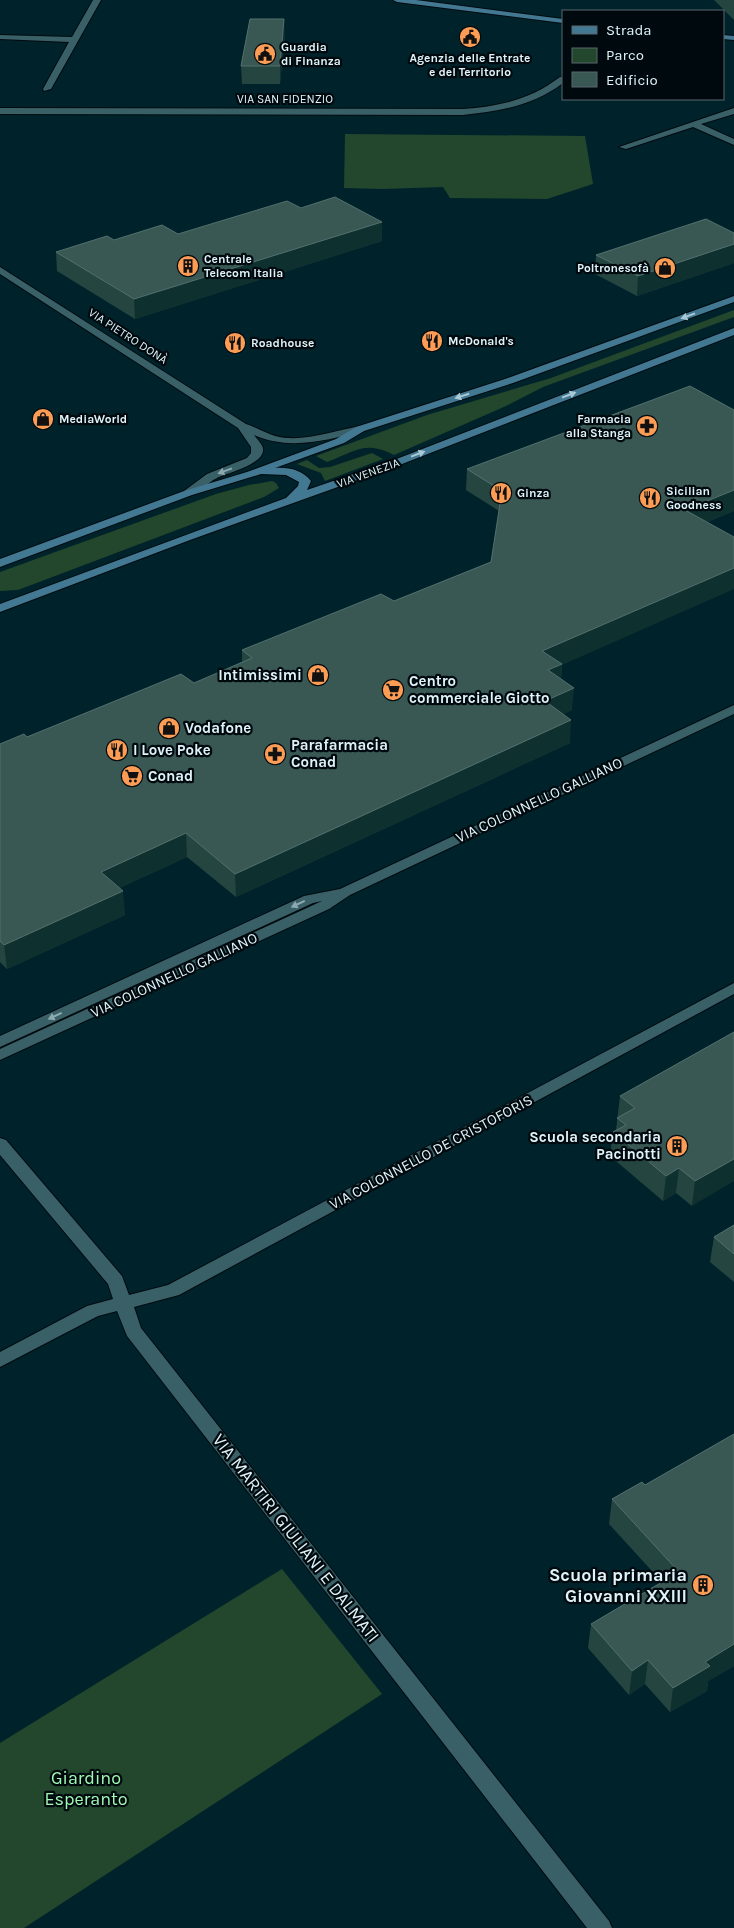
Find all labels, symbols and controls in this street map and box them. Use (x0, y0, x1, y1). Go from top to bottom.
legend (562, 10, 724, 100)
text: Strada (606, 21, 652, 39)
public building icon: Agenzia delle Entrate e del Territorio (458, 25, 482, 49)
place label: Guardia di Finanza (281, 40, 341, 68)
public building icon: Guardia di Finanza (253, 42, 277, 66)
text: Parco (606, 46, 644, 64)
place label: Agenzia delle Entrate e del Territorio (410, 51, 530, 79)
text: Edificio (606, 71, 658, 89)
street label: VIA SAN FIDENZIO (237, 92, 333, 106)
place label: Centrale Telecom Italia (204, 252, 283, 280)
building icon: Centrale Telecom Italia (176, 254, 200, 278)
shop icon: Poltronesofà (653, 256, 677, 280)
place label: Poltronesofà (577, 261, 649, 275)
street label: VIA PIETRO DONÀ (86, 304, 171, 367)
one-way arrow (680, 312, 695, 320)
restaurant icon: McDonald's (420, 329, 444, 353)
restaurant icon: Roadhouse (223, 331, 247, 355)
place label: McDonald's (448, 334, 514, 348)
place label: Roadhouse (251, 336, 314, 350)
one-way arrow (562, 391, 577, 399)
one-way arrow (455, 392, 470, 400)
shop icon: MediaWorld (31, 407, 55, 431)
place label: MediaWorld (59, 412, 127, 426)
place label: Farmacia alla Stanga (566, 412, 631, 440)
pharmacy icon: Farmacia alla Stanga (635, 414, 659, 438)
one-way arrow (411, 450, 425, 458)
street label: VIA VENEZIA (335, 455, 401, 491)
one-way arrow (218, 468, 233, 475)
restaurant icon: Ginza (489, 481, 513, 505)
place label: Sicilian Goodness (666, 484, 722, 512)
place label: Ginza (517, 486, 550, 500)
restaurant icon: Sicilian Goodness (638, 486, 662, 510)
shop icon: Intimissimi (306, 663, 330, 687)
place label: Intimissimi (218, 666, 302, 684)
place label: Centro commerciale Giotto (409, 672, 550, 707)
supermarket icon: Centro commerciale Giotto (381, 678, 405, 702)
shop icon: Vodafone (157, 716, 181, 740)
place label: Vodafone (185, 719, 251, 737)
place label: Parafarmacia Conad (291, 736, 388, 771)
restaurant icon: I Love Poke (105, 738, 129, 762)
place label: I Love Poke (133, 741, 211, 759)
pharmacy icon: Parafarmacia Conad (263, 742, 287, 766)
street label: VIA COLONNELLO GALLIANO (453, 753, 625, 847)
supermarket icon: Conad (120, 764, 144, 788)
place label: Conad (148, 767, 193, 785)
one-way arrow (291, 900, 305, 908)
street label: VIA COLONNELLO GALLIANO (88, 928, 260, 1022)
one-way arrow (48, 1013, 62, 1021)
street label: VIA COLONNELLO DE CRISTOFORIS (326, 1091, 536, 1213)
place label: Scuola secondaria Pacinotti (529, 1128, 661, 1163)
building icon: Scuola secondaria Pacinotti (665, 1134, 689, 1158)
street label: VIA MARTIRI GIULIANI E DALMATI (208, 1429, 384, 1647)
place label: Scuola primaria Giovanni XXIII (549, 1564, 687, 1607)
building icon: Scuola primaria Giovanni XXIII (691, 1573, 715, 1597)
park label: Giardino Esperanto (44, 1767, 128, 1810)

